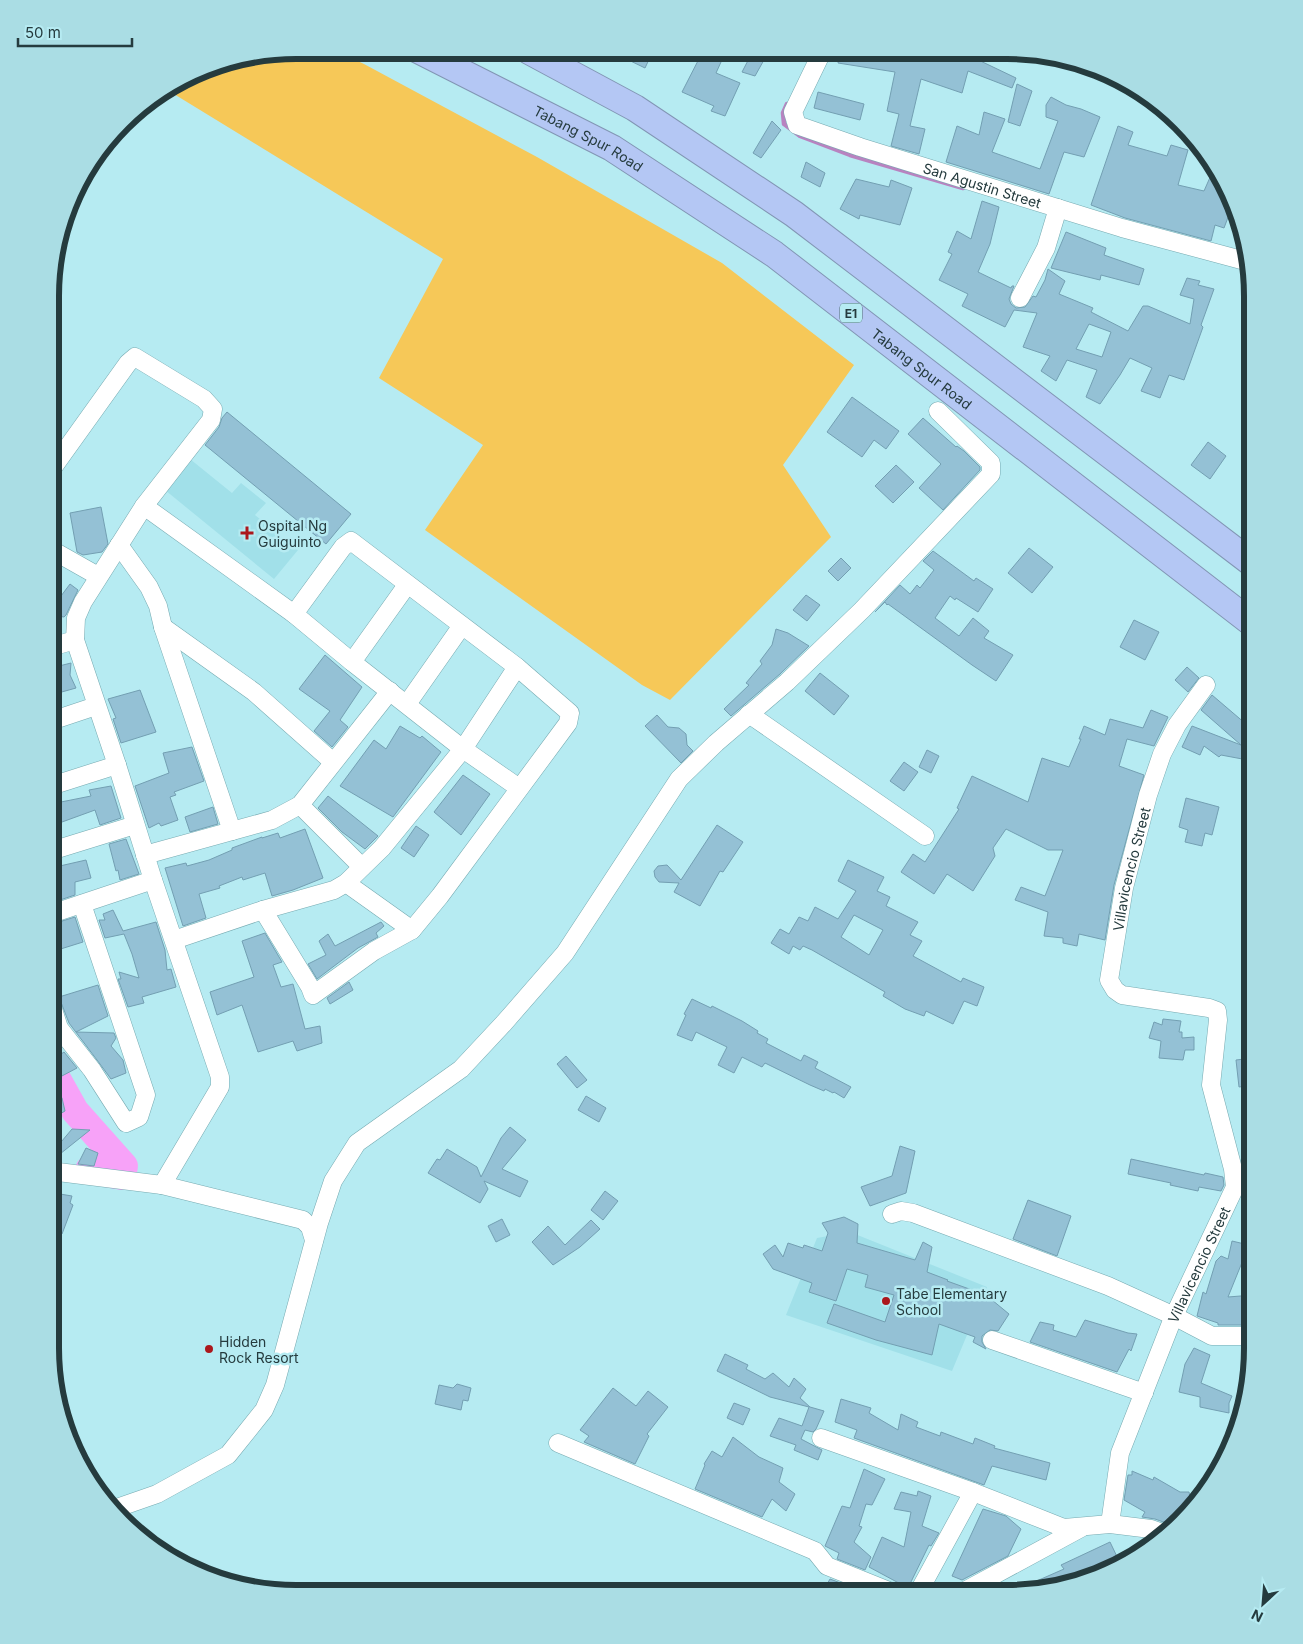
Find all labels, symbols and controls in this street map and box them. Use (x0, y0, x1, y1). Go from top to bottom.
scale bar (18, 15, 131, 47)
text: 50 m (25, 23, 61, 42)
street label: Tabang Spur Road (531, 101, 647, 175)
street label: San Agustin Street (921, 159, 1044, 211)
road number: E1 (840, 304, 862, 322)
street label: Tabang Spur Road (869, 324, 976, 412)
place label: Ospital Ng Guiguinto (258, 517, 327, 550)
marker: Ospital Ng Guiguinto (240, 526, 254, 540)
street label: Villavicencio Street (1109, 805, 1153, 932)
street label: Villavicencio Street (1164, 1203, 1233, 1325)
place label: Tabe Elementary School (896, 1285, 1007, 1318)
marker: Tabe Elementary School (880, 1295, 892, 1307)
place label: Hidden Rock Resort (219, 1333, 299, 1366)
marker: Hidden Rock Resort (203, 1343, 215, 1355)
north arrow (1238, 1579, 1288, 1629)
text: N (1249, 1606, 1266, 1626)

